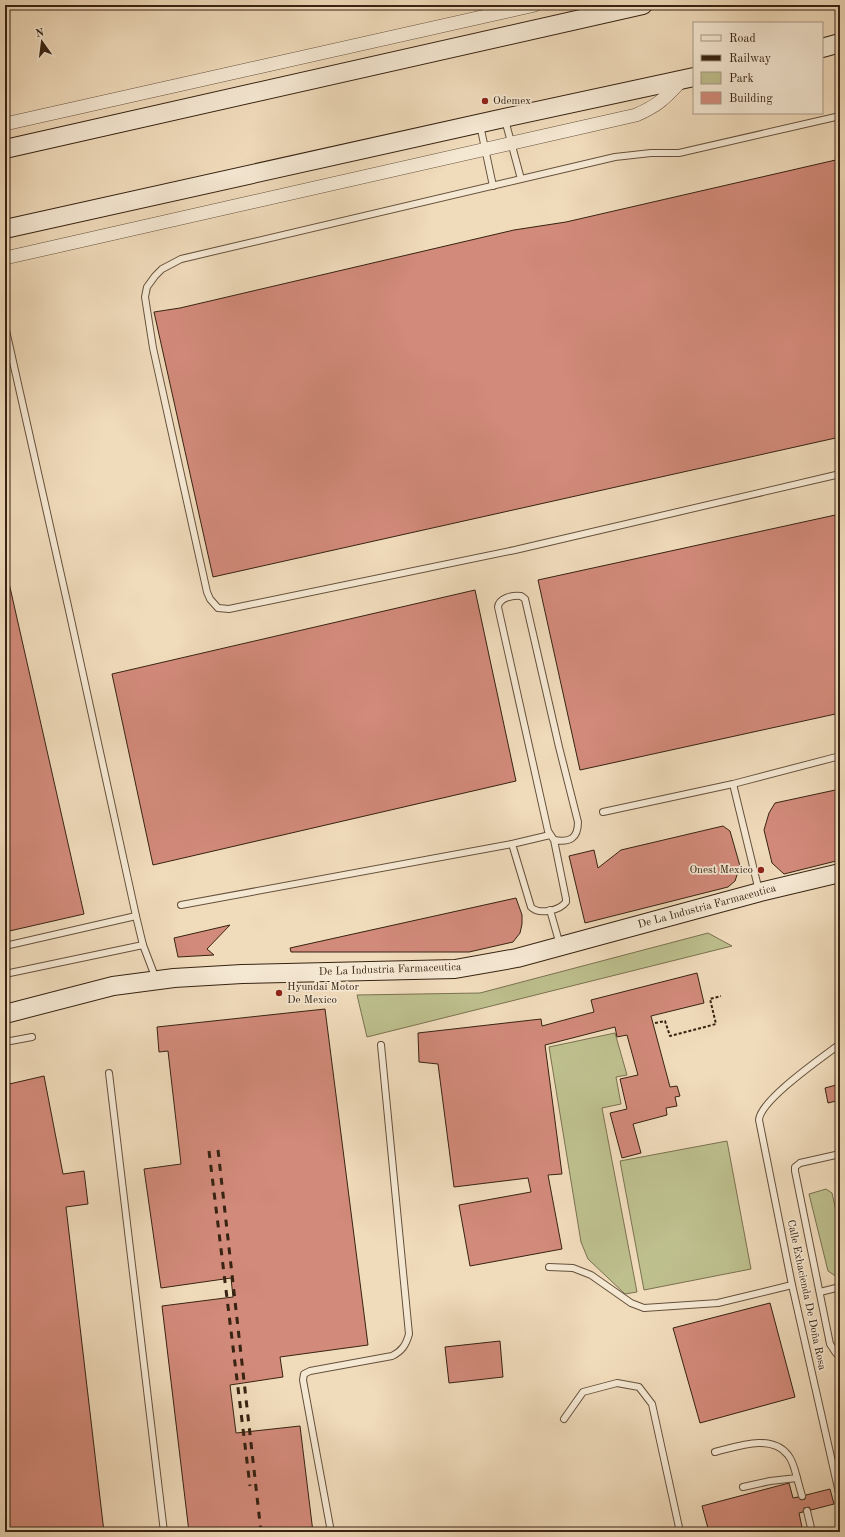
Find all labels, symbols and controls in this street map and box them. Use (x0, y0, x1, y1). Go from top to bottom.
north arrow (22, 22, 62, 62)
legend (693, 22, 823, 114)
text: N (35, 27, 46, 40)
text: Road (729, 33, 756, 45)
text: Railway (729, 53, 772, 65)
text: Park (729, 73, 754, 85)
text: Building (729, 93, 773, 105)
marker: Odemex (480, 96, 490, 106)
place label: Odemex (493, 96, 531, 107)
place label: Onest Mexico (689, 865, 753, 876)
marker: Onest Mexico (756, 865, 766, 875)
street label: De La Industria Farmaceutica (637, 883, 778, 931)
street label: De La Industria Farmaceutica (318, 962, 462, 978)
place label: Hyundai Motor De Mexico (287, 982, 360, 1006)
marker: Hyundai Motor De Mexico (274, 988, 284, 998)
street label: Calle Exhacienda De Doña Rosa (785, 1219, 827, 1372)

